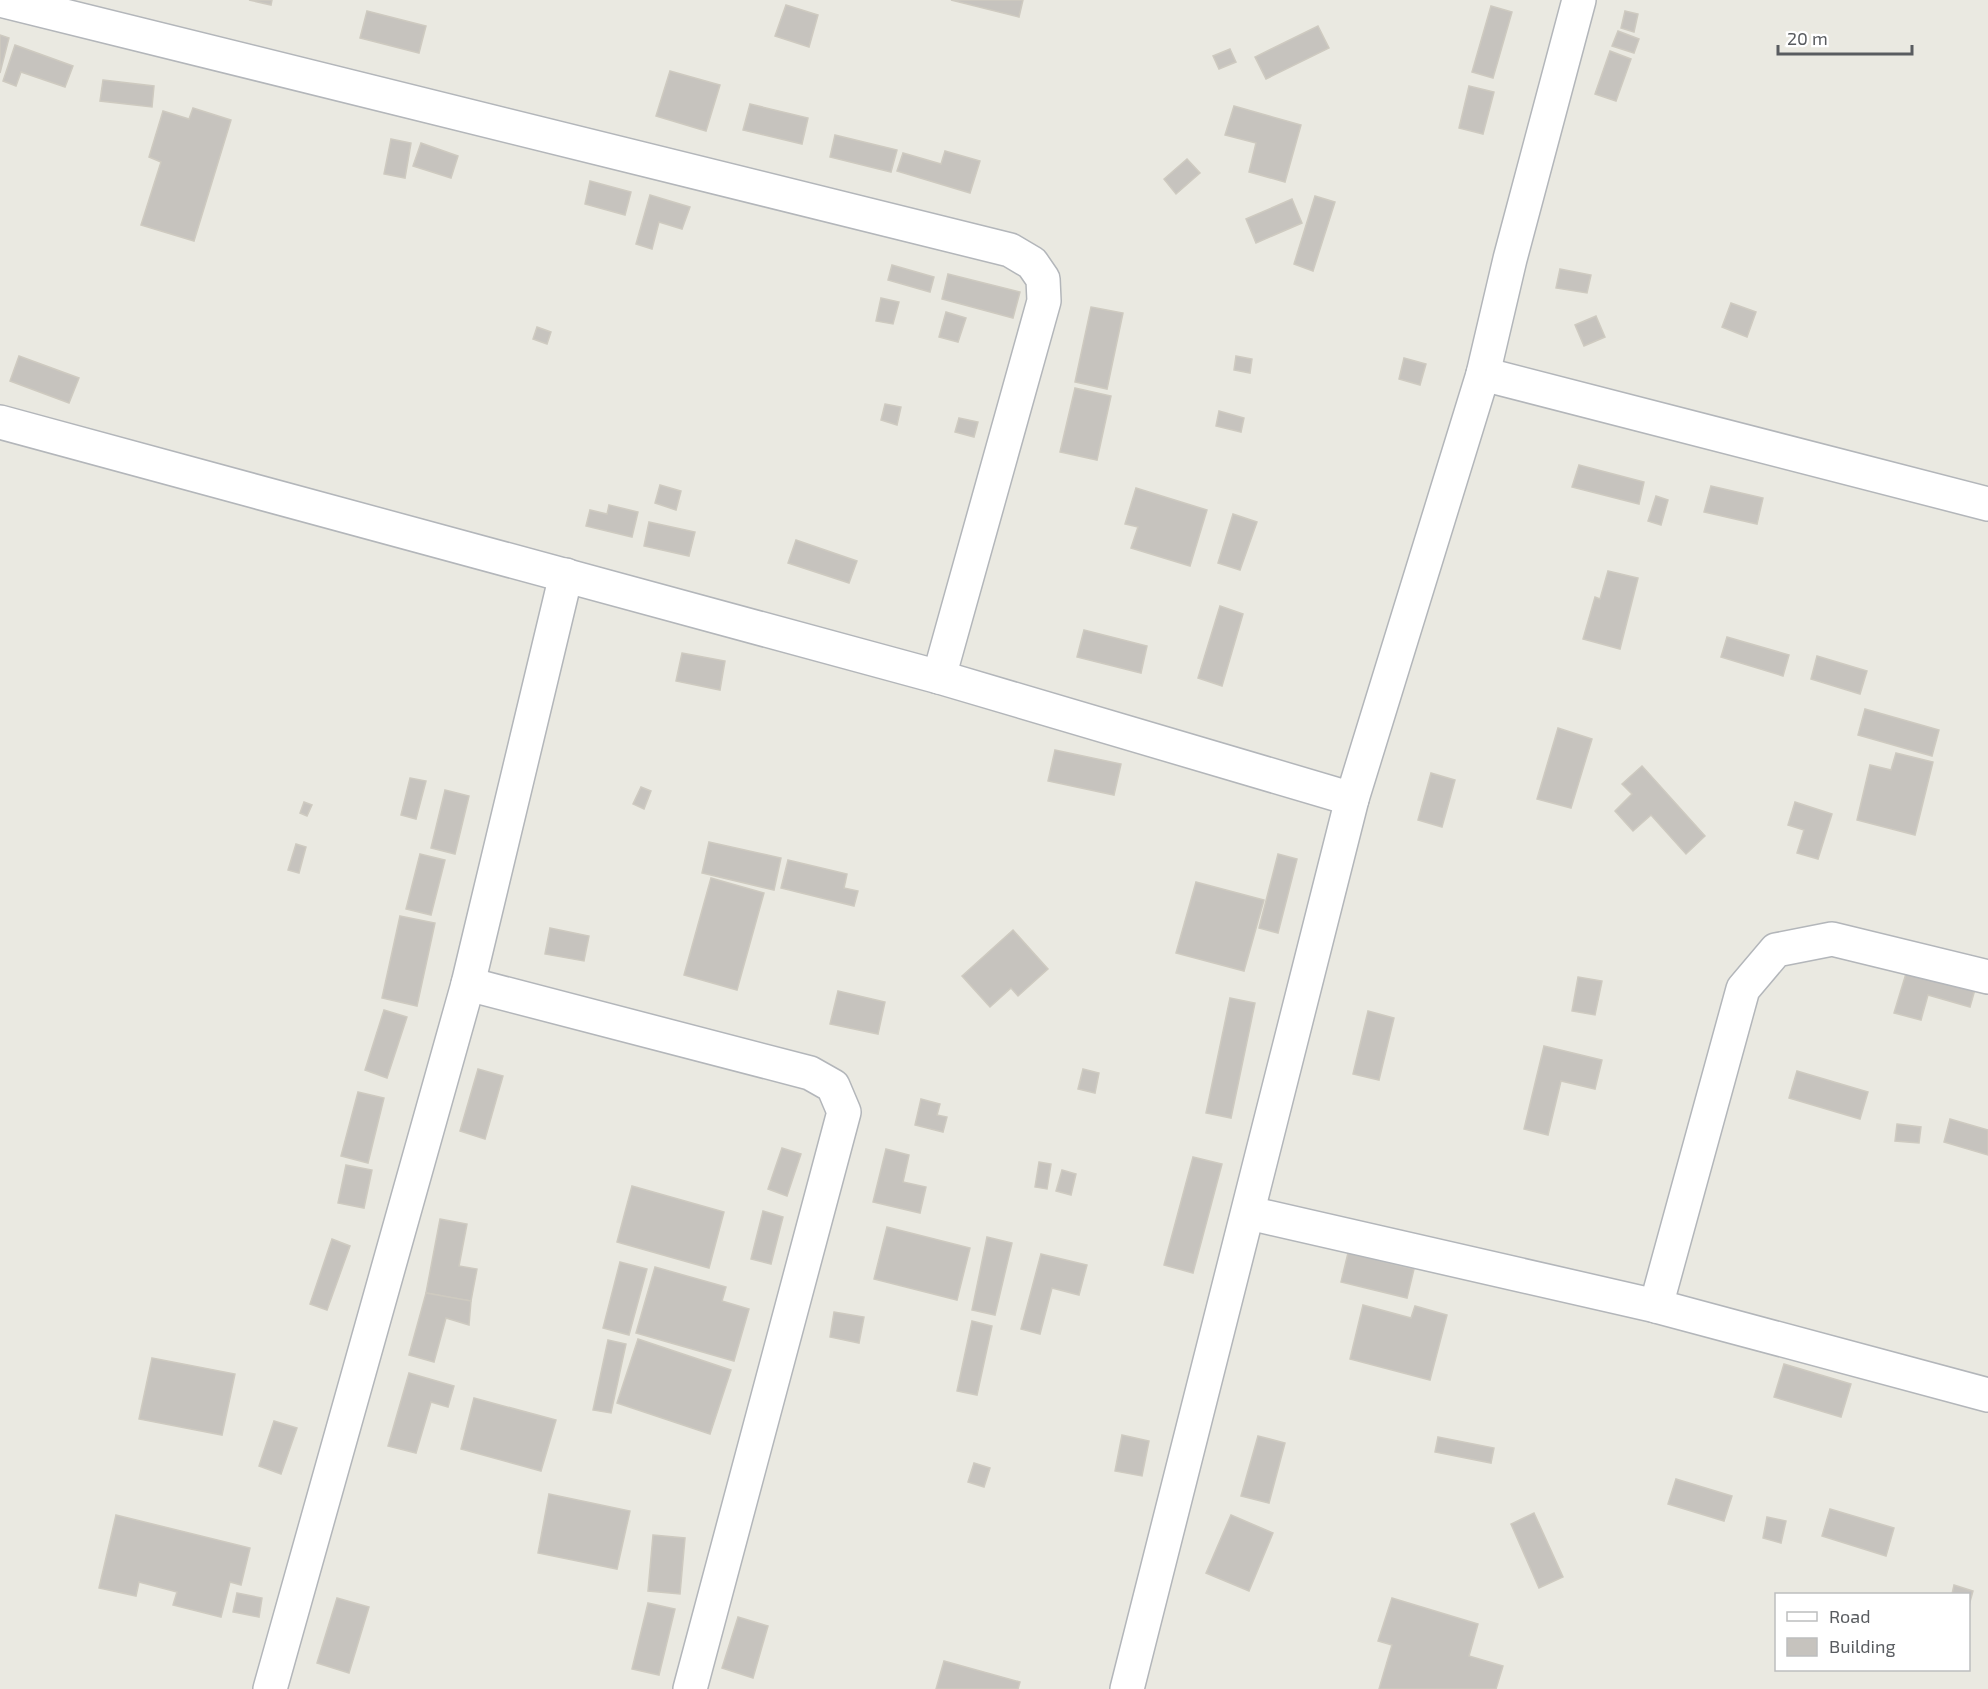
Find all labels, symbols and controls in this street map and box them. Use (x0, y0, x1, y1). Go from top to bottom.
scale bar (1778, 18, 1912, 56)
text: 20 m (1787, 27, 1828, 49)
legend (1775, 1593, 1970, 1671)
text: Road (1829, 1605, 1870, 1627)
text: Building (1829, 1635, 1896, 1657)

